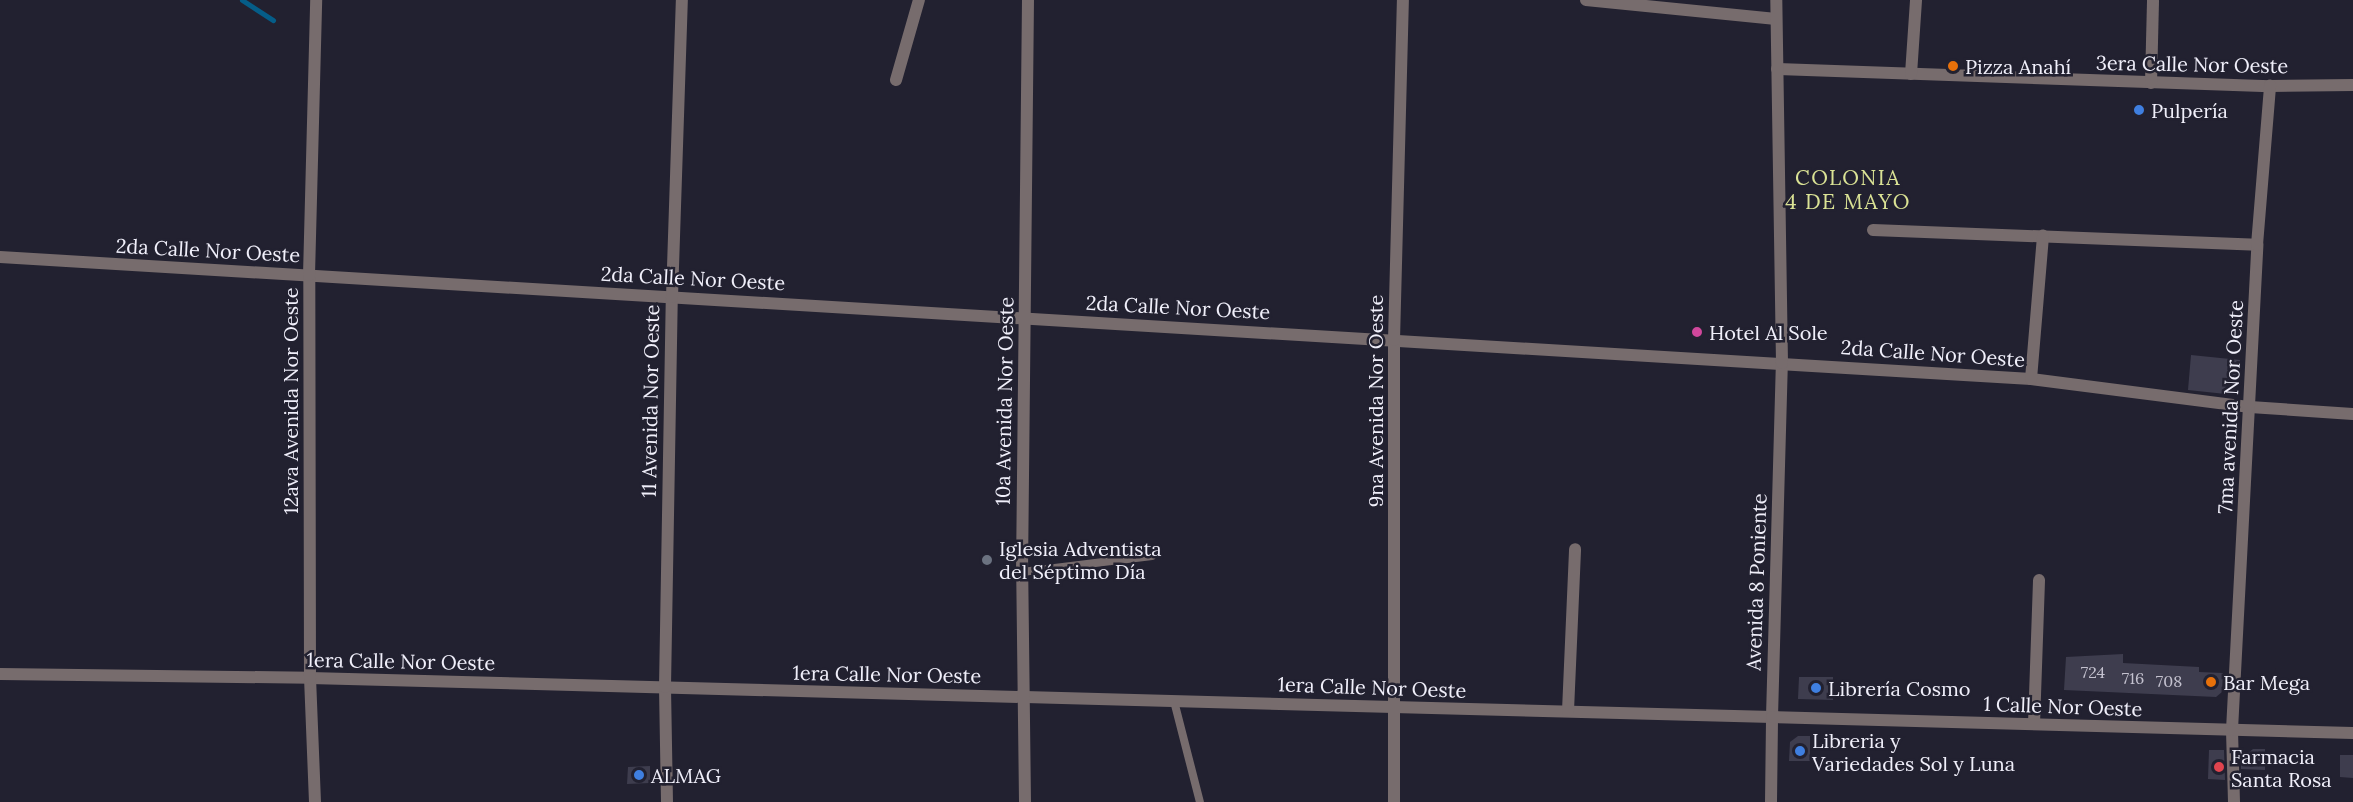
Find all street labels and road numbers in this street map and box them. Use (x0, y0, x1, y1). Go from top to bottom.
street label: 3era Calle Nor Oeste (2096, 50, 2288, 78)
street label: 2da Calle Nor Oeste (115, 233, 301, 267)
street label: 2da Calle Nor Oeste (600, 261, 786, 295)
street label: 12ava Avenida Nor Oeste (278, 288, 302, 514)
street label: 2da Calle Nor Oeste (1085, 290, 1271, 324)
street label: 9na Avenida Nor Oeste (1363, 295, 1387, 507)
street label: 10a Avenida Nor Oeste (990, 296, 1018, 506)
street label: 7ma avenida Nor Oeste (2212, 300, 2248, 514)
street label: 11 Avenida Nor Oeste (636, 304, 664, 498)
street label: 2da Calle Nor Oeste (1840, 335, 2026, 371)
street label: Avenida 8 Poniente (1741, 493, 1771, 671)
street label: 1era Calle Nor Oeste (306, 647, 496, 675)
street label: 1era Calle Nor Oeste (792, 660, 982, 688)
street label: 1era Calle Nor Oeste (1277, 672, 1467, 702)
street label: 1 Calle Nor Oeste (1983, 691, 2143, 721)

